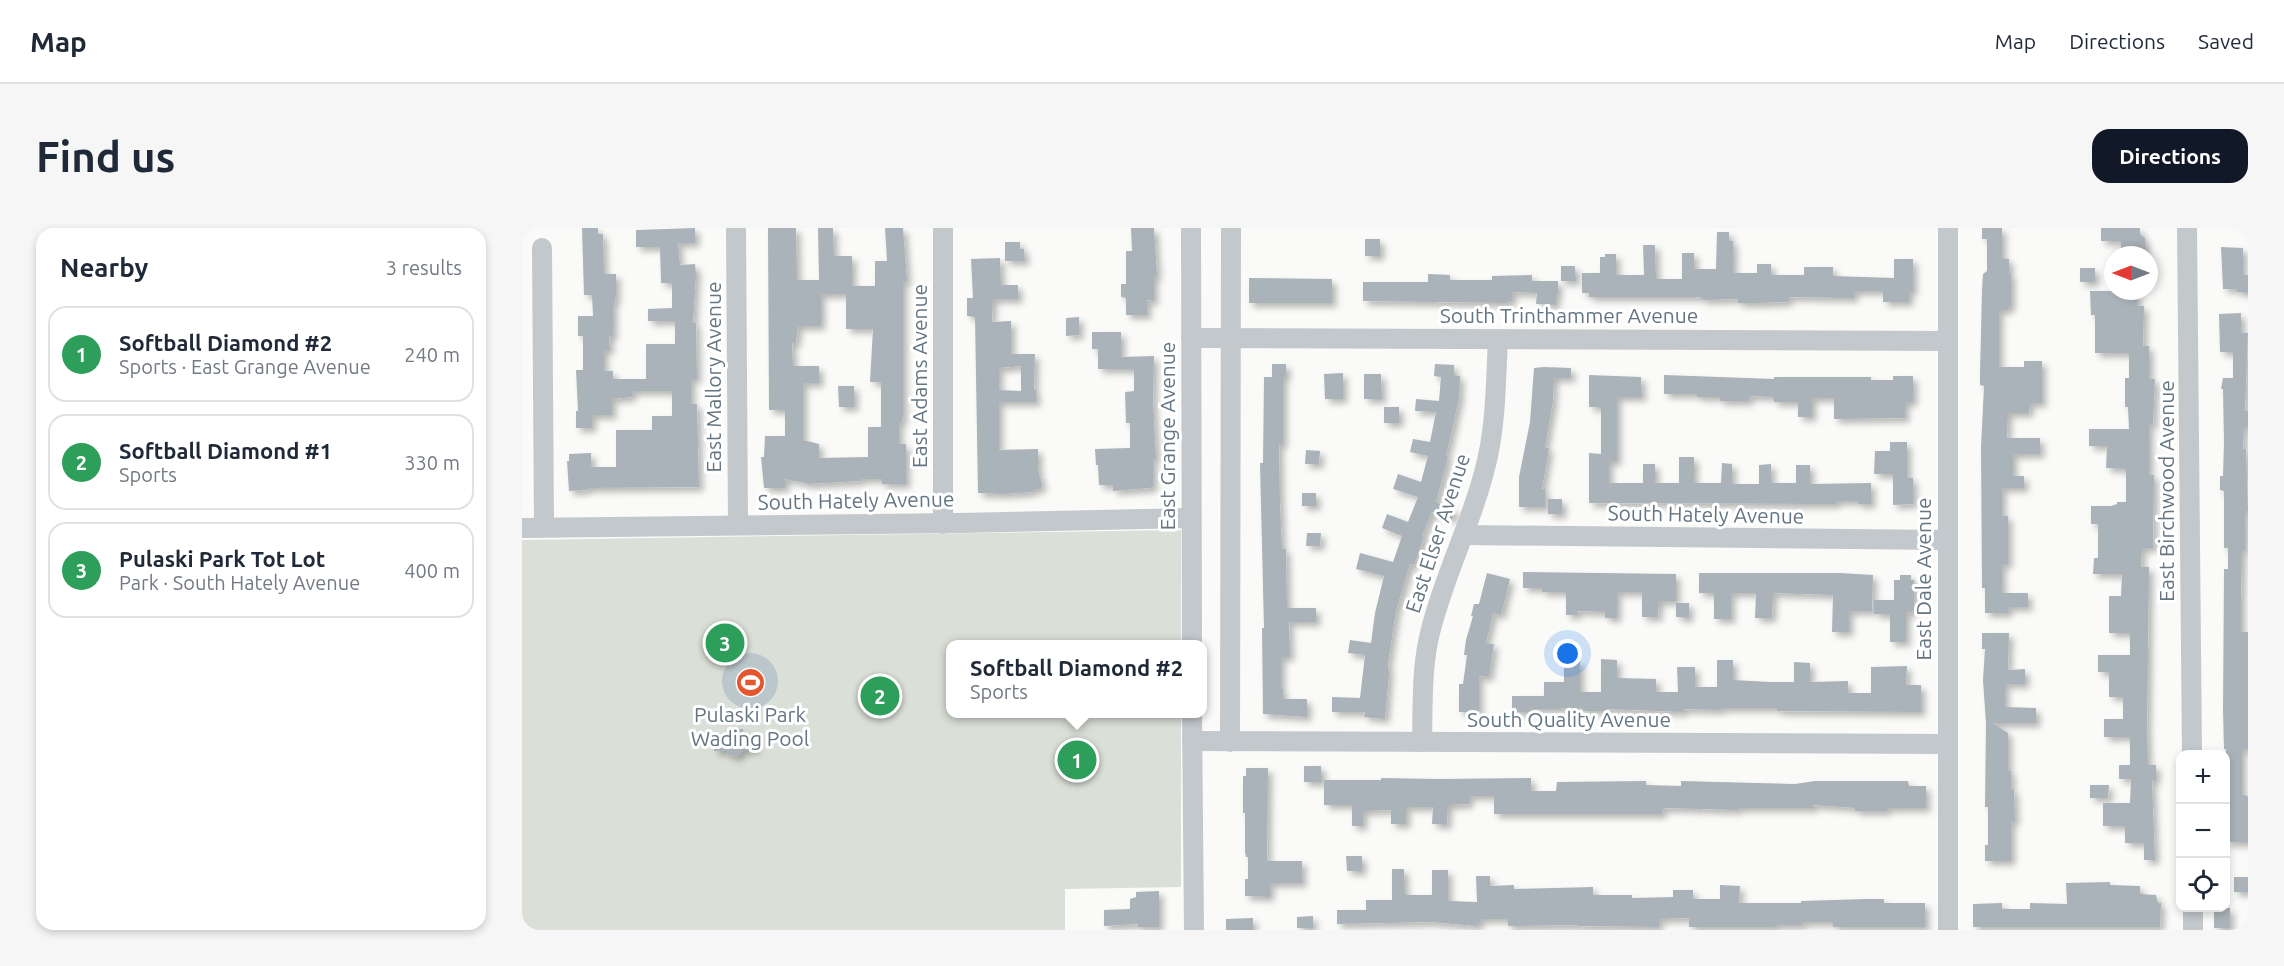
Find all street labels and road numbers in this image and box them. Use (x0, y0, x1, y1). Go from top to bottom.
street label: East Mallory Avenue (701, 281, 725, 473)
street label: East Adams Avenue (907, 284, 931, 468)
street label: South Trinthammer Avenue (1440, 303, 1698, 327)
street label: East Grange Avenue (1155, 342, 1179, 530)
street label: East Birchwood Avenue (2154, 380, 2178, 602)
street label: East Elser Avenue (1400, 450, 1474, 616)
street label: South Hately Avenue (757, 486, 955, 514)
street label: East Dale Avenue (1911, 497, 1935, 661)
street label: South Hately Avenue (1607, 500, 1805, 528)
street label: South Quality Avenue (1467, 707, 1671, 731)

